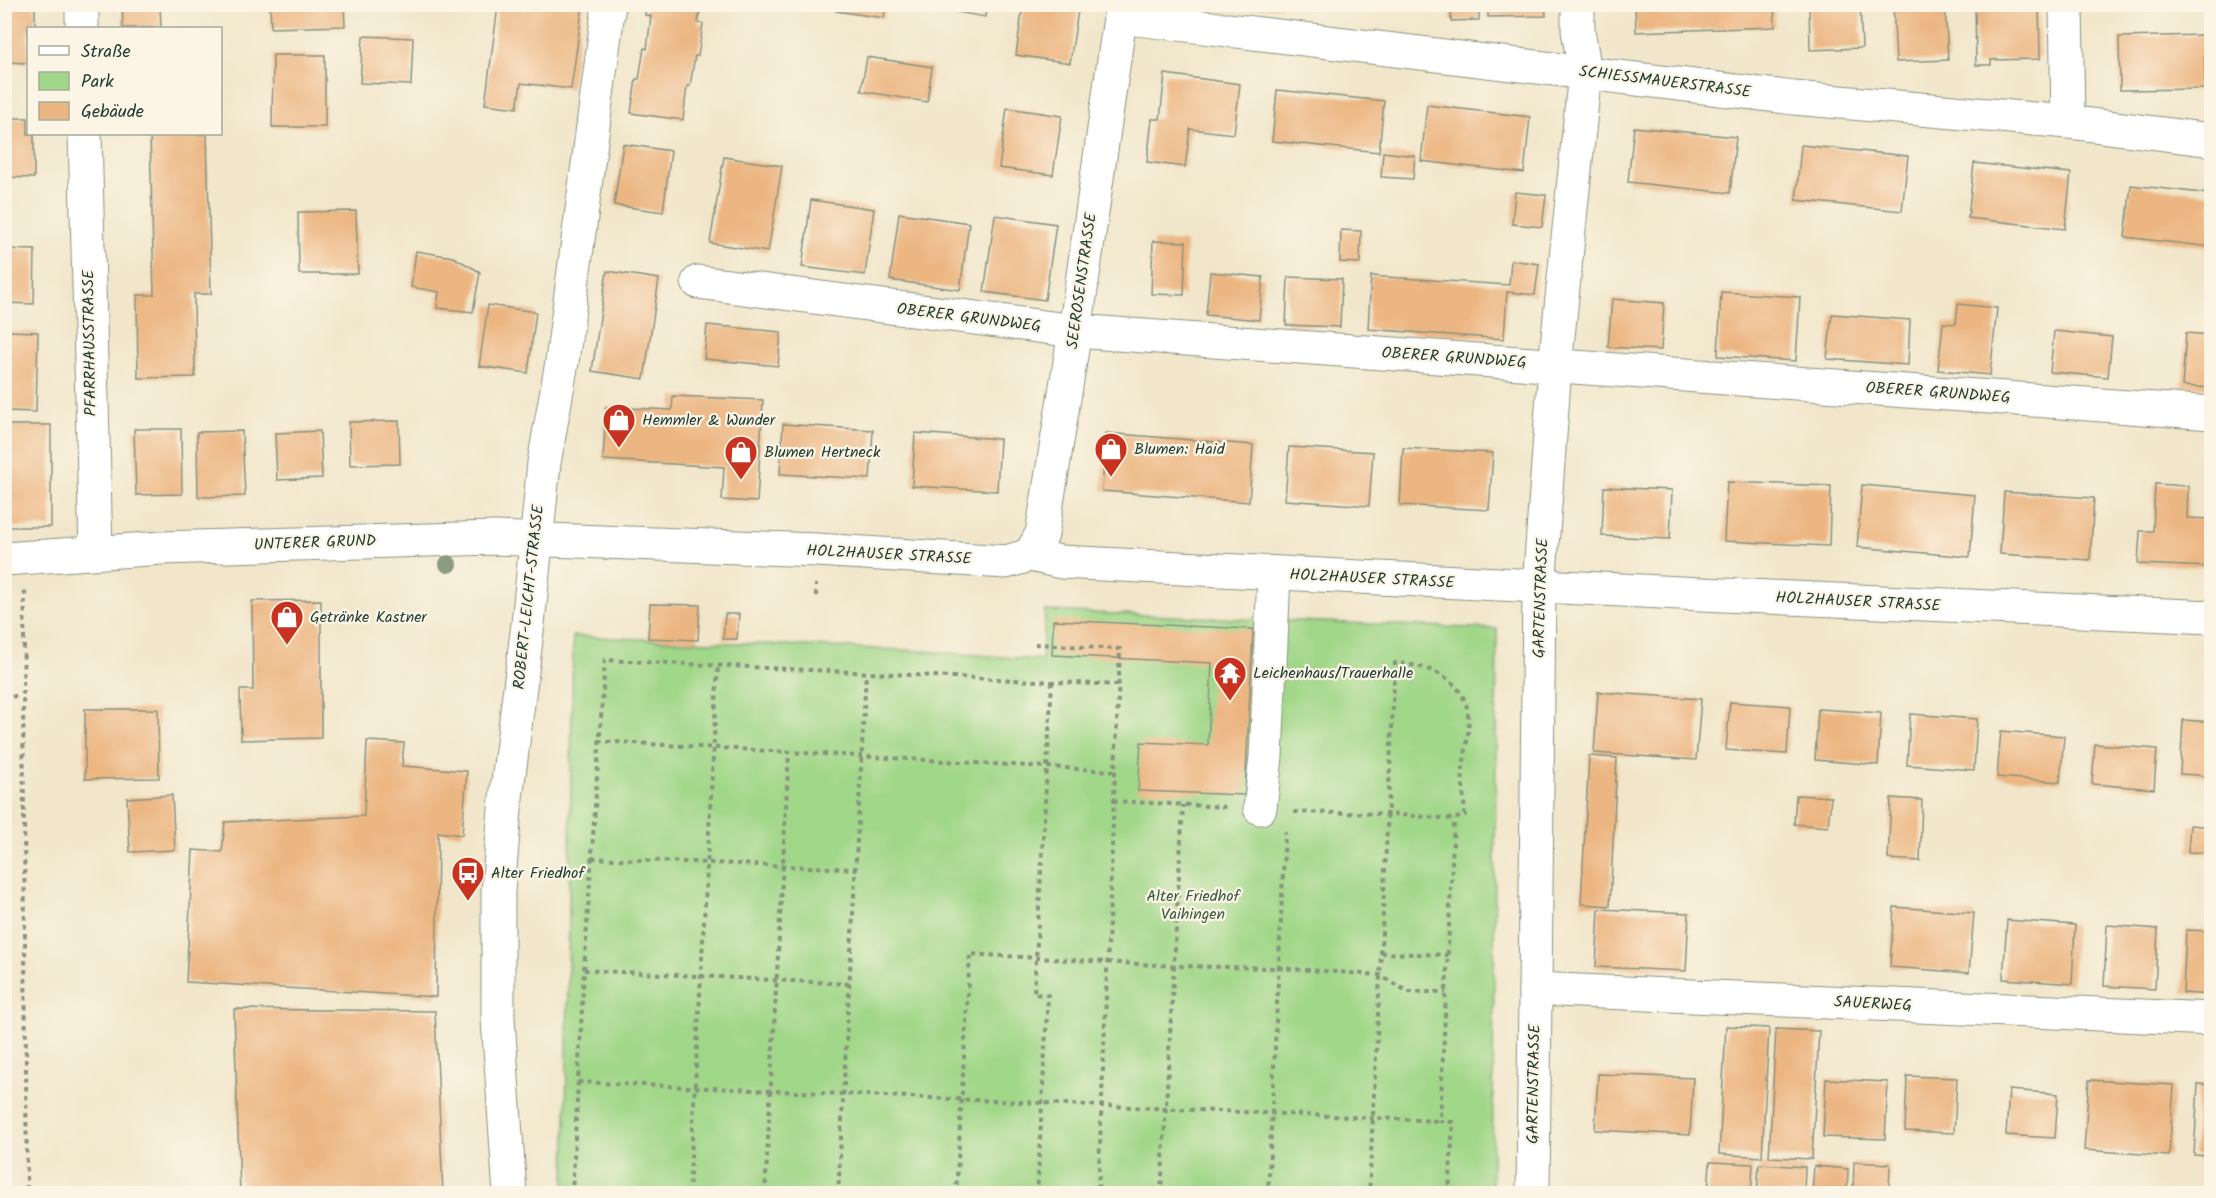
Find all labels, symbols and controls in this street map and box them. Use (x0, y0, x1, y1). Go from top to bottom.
legend (27, 27, 222, 135)
text: Straße (81, 38, 131, 67)
street label: SCHIESSMAUERSTRASSE (1578, 59, 1753, 105)
text: Park (81, 68, 114, 97)
text: Gebäude (81, 98, 144, 127)
street label: SEEROSENSTRASSE (1060, 211, 1104, 351)
street label: PFARRHAUSSTRASSE (76, 269, 104, 416)
street label: OBERER GRUNDWEG (895, 297, 1043, 339)
street label: OBERER GRUNDWEG (1381, 340, 1527, 376)
street label: OBERER GRUNDWEG (1865, 375, 2011, 411)
shop icon: Hemmler & Wunder (601, 402, 637, 449)
place label: Hemmler & Wunder (642, 408, 777, 433)
shop icon: Blumen: Haid (1093, 431, 1129, 478)
shop icon: Blumen Hertneck (723, 434, 759, 481)
place label: Blumen: Haid (1134, 437, 1226, 462)
place label: Blumen Hertneck (764, 440, 881, 465)
street label: ROBERT-LEICHT-STRASSE (507, 503, 551, 691)
street label: UNTERER GRUND (253, 528, 377, 558)
street label: GARTENSTRASSE (1526, 537, 1556, 658)
street label: HOLZHAUSER STRASSE (806, 538, 973, 572)
street label: HOLZHAUSER STRASSE (1289, 562, 1456, 596)
street label: HOLZHAUSER STRASSE (1775, 585, 1942, 619)
shop icon: Getränke Kastner (269, 599, 305, 646)
place label: Getränke Kastner (310, 605, 428, 630)
temple icon: Leichenhaus/Trauerhalle (1212, 655, 1248, 702)
place label: Leichenhaus/Trauerhalle (1253, 661, 1413, 686)
bus stop icon: Alter Friedhof (450, 855, 486, 902)
place label: Alter Friedhof (491, 861, 586, 886)
park label: Alter Friedhof Vaihingen (1146, 884, 1242, 927)
street label: SAUERWEG (1833, 989, 1913, 1019)
street label: GARTENSTRASSE (1520, 1023, 1548, 1144)

